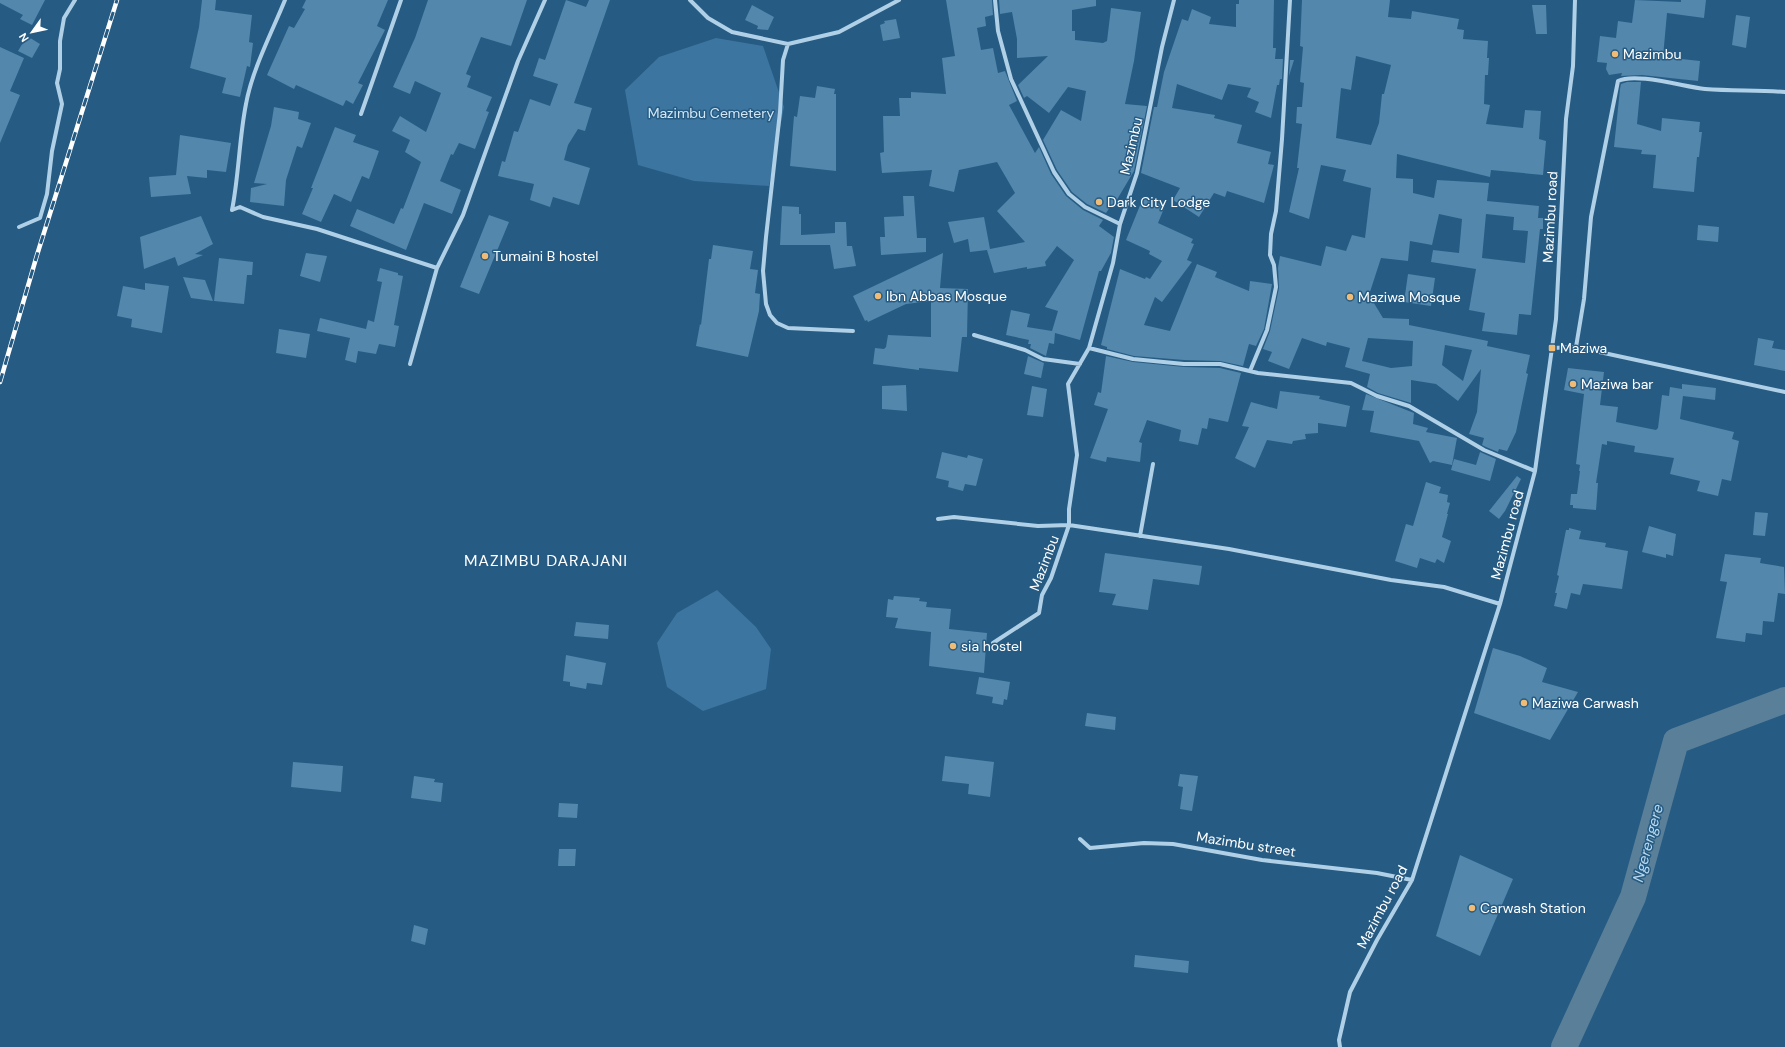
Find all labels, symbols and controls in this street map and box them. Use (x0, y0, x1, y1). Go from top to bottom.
north arrow (12, 12, 52, 52)
text: N (16, 30, 32, 45)
place label: Mazimbu (1623, 45, 1681, 63)
marker: Mazimbu (1610, 49, 1620, 59)
park label: Mazimbu Cemetery (648, 104, 774, 122)
street label: Mazimbu (1116, 116, 1146, 176)
street label: Mazimbu road (1539, 171, 1561, 263)
place label: Dark City Lodge (1107, 193, 1210, 211)
marker: Dark City Lodge (1094, 197, 1104, 207)
place label: Tumaini B hostel (493, 247, 598, 265)
marker: Tumaini B hostel (480, 251, 490, 261)
place label: Ibn Abbas Mosque (886, 287, 1007, 305)
place label: Maziwa Mosque (1358, 288, 1461, 306)
marker: Ibn Abbas Mosque (873, 291, 883, 301)
marker: Maziwa Mosque (1345, 292, 1355, 302)
place label: Maziwa (1560, 339, 1607, 357)
marker: Maziwa (1547, 343, 1557, 353)
place label: Maziwa bar (1581, 375, 1654, 393)
marker: Maziwa bar (1568, 379, 1578, 389)
street label: Mazimbu road (1486, 488, 1528, 582)
street label: Mazimbu (1025, 533, 1063, 593)
district label: MAZIMBU DARAJANI (464, 550, 628, 571)
place label: sia hostel (961, 637, 1022, 655)
marker: sia hostel (948, 641, 958, 651)
place label: Maziwa Carwash (1532, 694, 1639, 712)
marker: Maziwa Carwash (1519, 698, 1529, 708)
water label: Ngerengere (1628, 801, 1668, 884)
street label: Mazimbu street (1195, 827, 1297, 861)
street label: Mazimbu road (1353, 862, 1411, 952)
place label: Carwash Station (1480, 899, 1586, 917)
marker: Carwash Station (1467, 903, 1477, 913)

